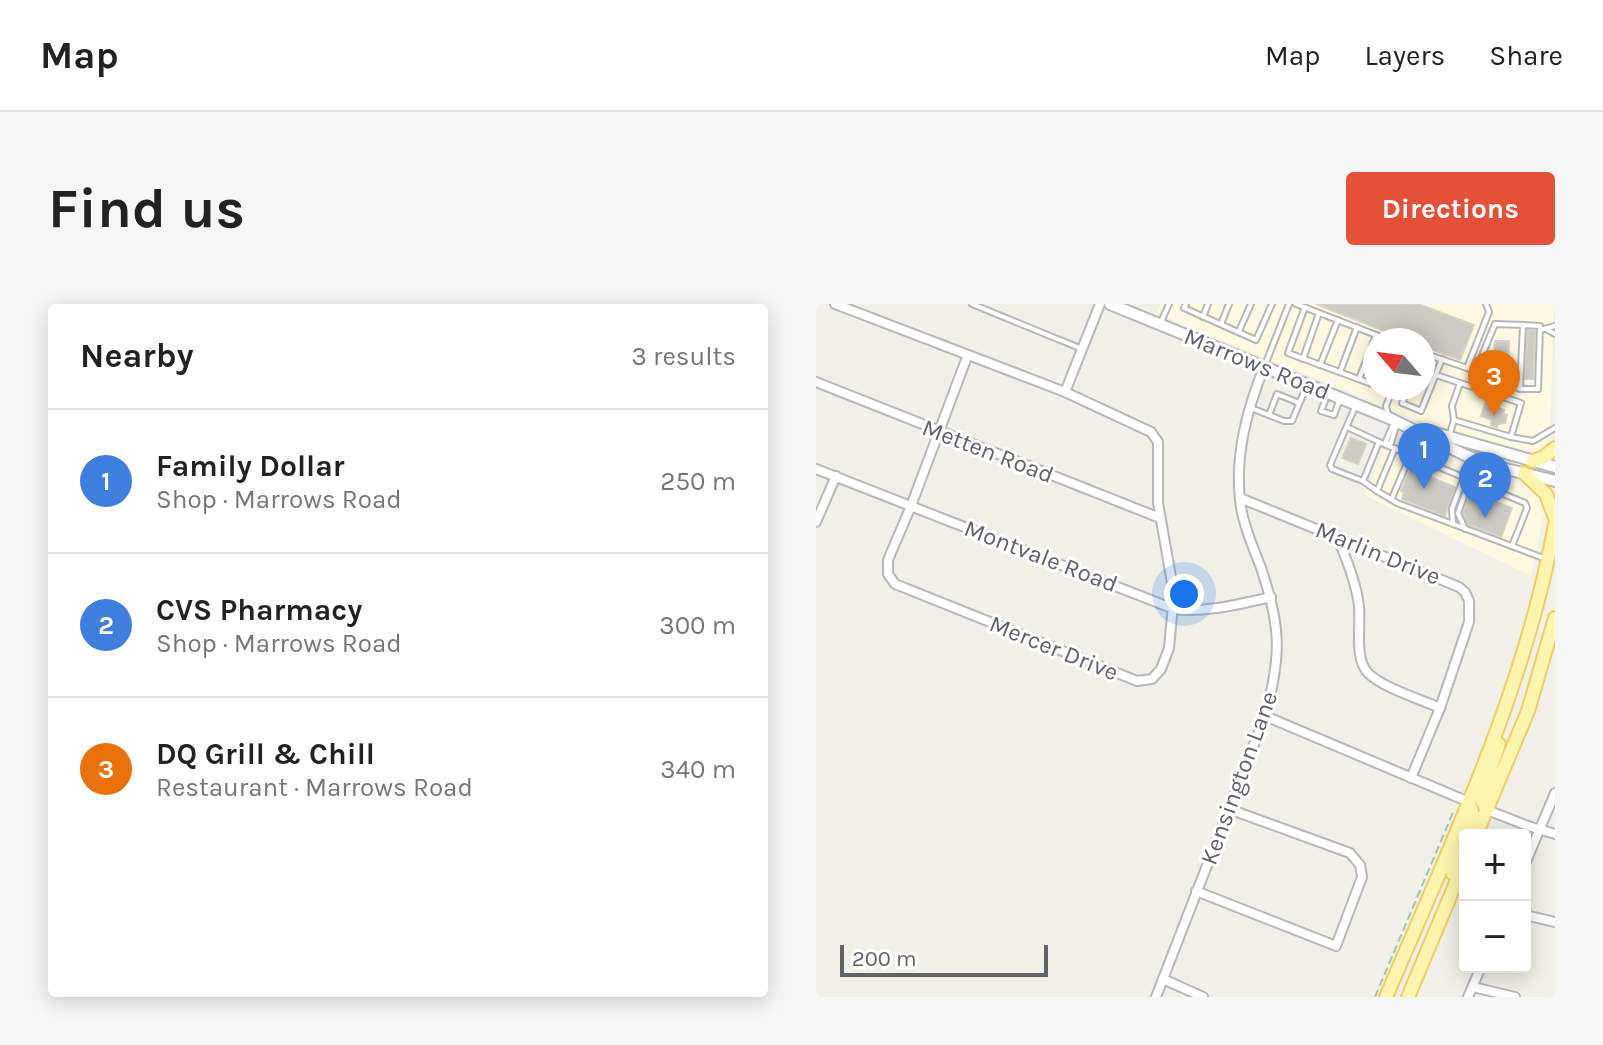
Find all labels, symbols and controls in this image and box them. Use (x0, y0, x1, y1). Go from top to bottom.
text: Map (40, 33, 119, 78)
text: Map (1265, 39, 1320, 72)
text: Layers (1364, 39, 1445, 72)
text: Share (1489, 39, 1563, 72)
button: Directions (1346, 172, 1555, 245)
text: Find us (48, 176, 245, 241)
street label: Marrows Road (1180, 322, 1334, 406)
north arrow (1363, 328, 1435, 400)
text: Nearby (80, 336, 194, 376)
text: 3 results (632, 341, 736, 372)
pin: 3 (1468, 350, 1520, 416)
street label: Metten Road (918, 413, 1058, 489)
pin: 1 (1398, 423, 1450, 489)
text: Family Dollar (156, 448, 345, 484)
pin: 2 (1459, 452, 1511, 518)
text: 1 (101, 466, 111, 497)
text: 250 m (660, 466, 736, 497)
text: Shop · Marrows Road (156, 484, 402, 515)
street label: Montvale Road (960, 514, 1122, 598)
street label: Marlin Drive (1311, 515, 1445, 591)
your location (1164, 574, 1204, 614)
text: CVS Pharmacy (156, 592, 362, 628)
street label: Mercer Drive (985, 609, 1123, 687)
text: 2 (98, 610, 114, 641)
text: 300 m (659, 610, 736, 641)
text: Shop · Marrows Road (156, 628, 402, 659)
street label: Kensington Lane (1195, 687, 1283, 869)
text: DQ Grill & Chill (156, 736, 375, 772)
text: 3 (98, 754, 114, 785)
text: 340 m (660, 754, 736, 785)
text: Restaurant · Marrows Road (156, 772, 473, 803)
map controls (1459, 829, 1531, 973)
button: + (1459, 829, 1531, 901)
button: − (1459, 901, 1531, 973)
scale bar (840, 941, 1048, 977)
text: 200 m (852, 946, 917, 972)

